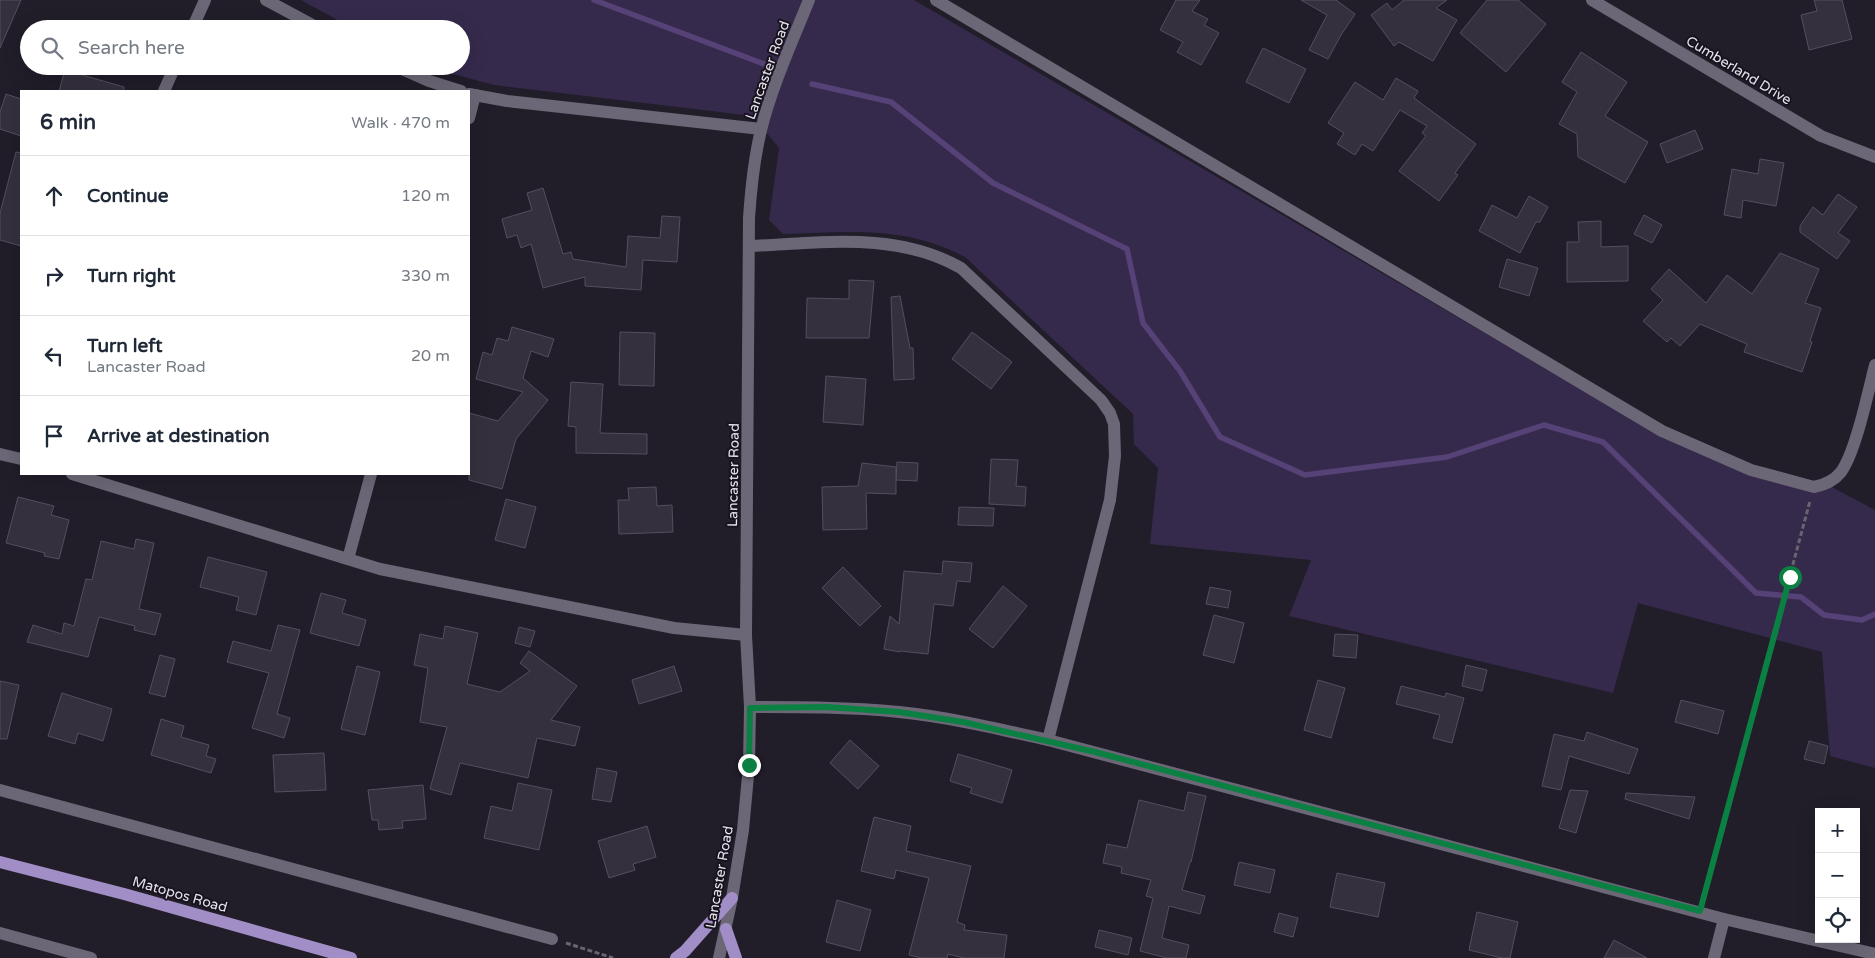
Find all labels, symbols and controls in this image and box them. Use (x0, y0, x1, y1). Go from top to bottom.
street label: Lancaster Road (742, 18, 793, 122)
search box (20, 20, 470, 75)
street label: Cumberland Drive (1683, 32, 1795, 109)
icon: search (38, 34, 66, 62)
text: Search here (78, 37, 185, 59)
text: 6 min (40, 110, 96, 135)
text: Walk · 470 m (351, 113, 450, 133)
icon: ahead (40, 182, 68, 210)
text: Continue (87, 185, 169, 207)
text: 120 m (401, 186, 450, 206)
icon: right (40, 262, 68, 290)
text: Turn right (87, 265, 175, 287)
text: 330 m (401, 266, 450, 286)
text: Turn left (87, 335, 163, 357)
icon: left (40, 342, 68, 370)
text: 20 m (411, 346, 450, 366)
text: Lancaster Road (87, 357, 206, 377)
icon: arrive (40, 422, 68, 450)
street label: Lancaster Road (724, 423, 743, 527)
text: Arrive at destination (87, 425, 270, 447)
route start (1779, 566, 1802, 589)
route end (738, 754, 761, 777)
map controls (1815, 808, 1860, 943)
button: + (1815, 808, 1860, 853)
street label: Lancaster Road (702, 824, 737, 930)
button: − (1815, 853, 1860, 898)
street label: Matopos Road (130, 873, 229, 916)
button: locate (1815, 898, 1860, 943)

